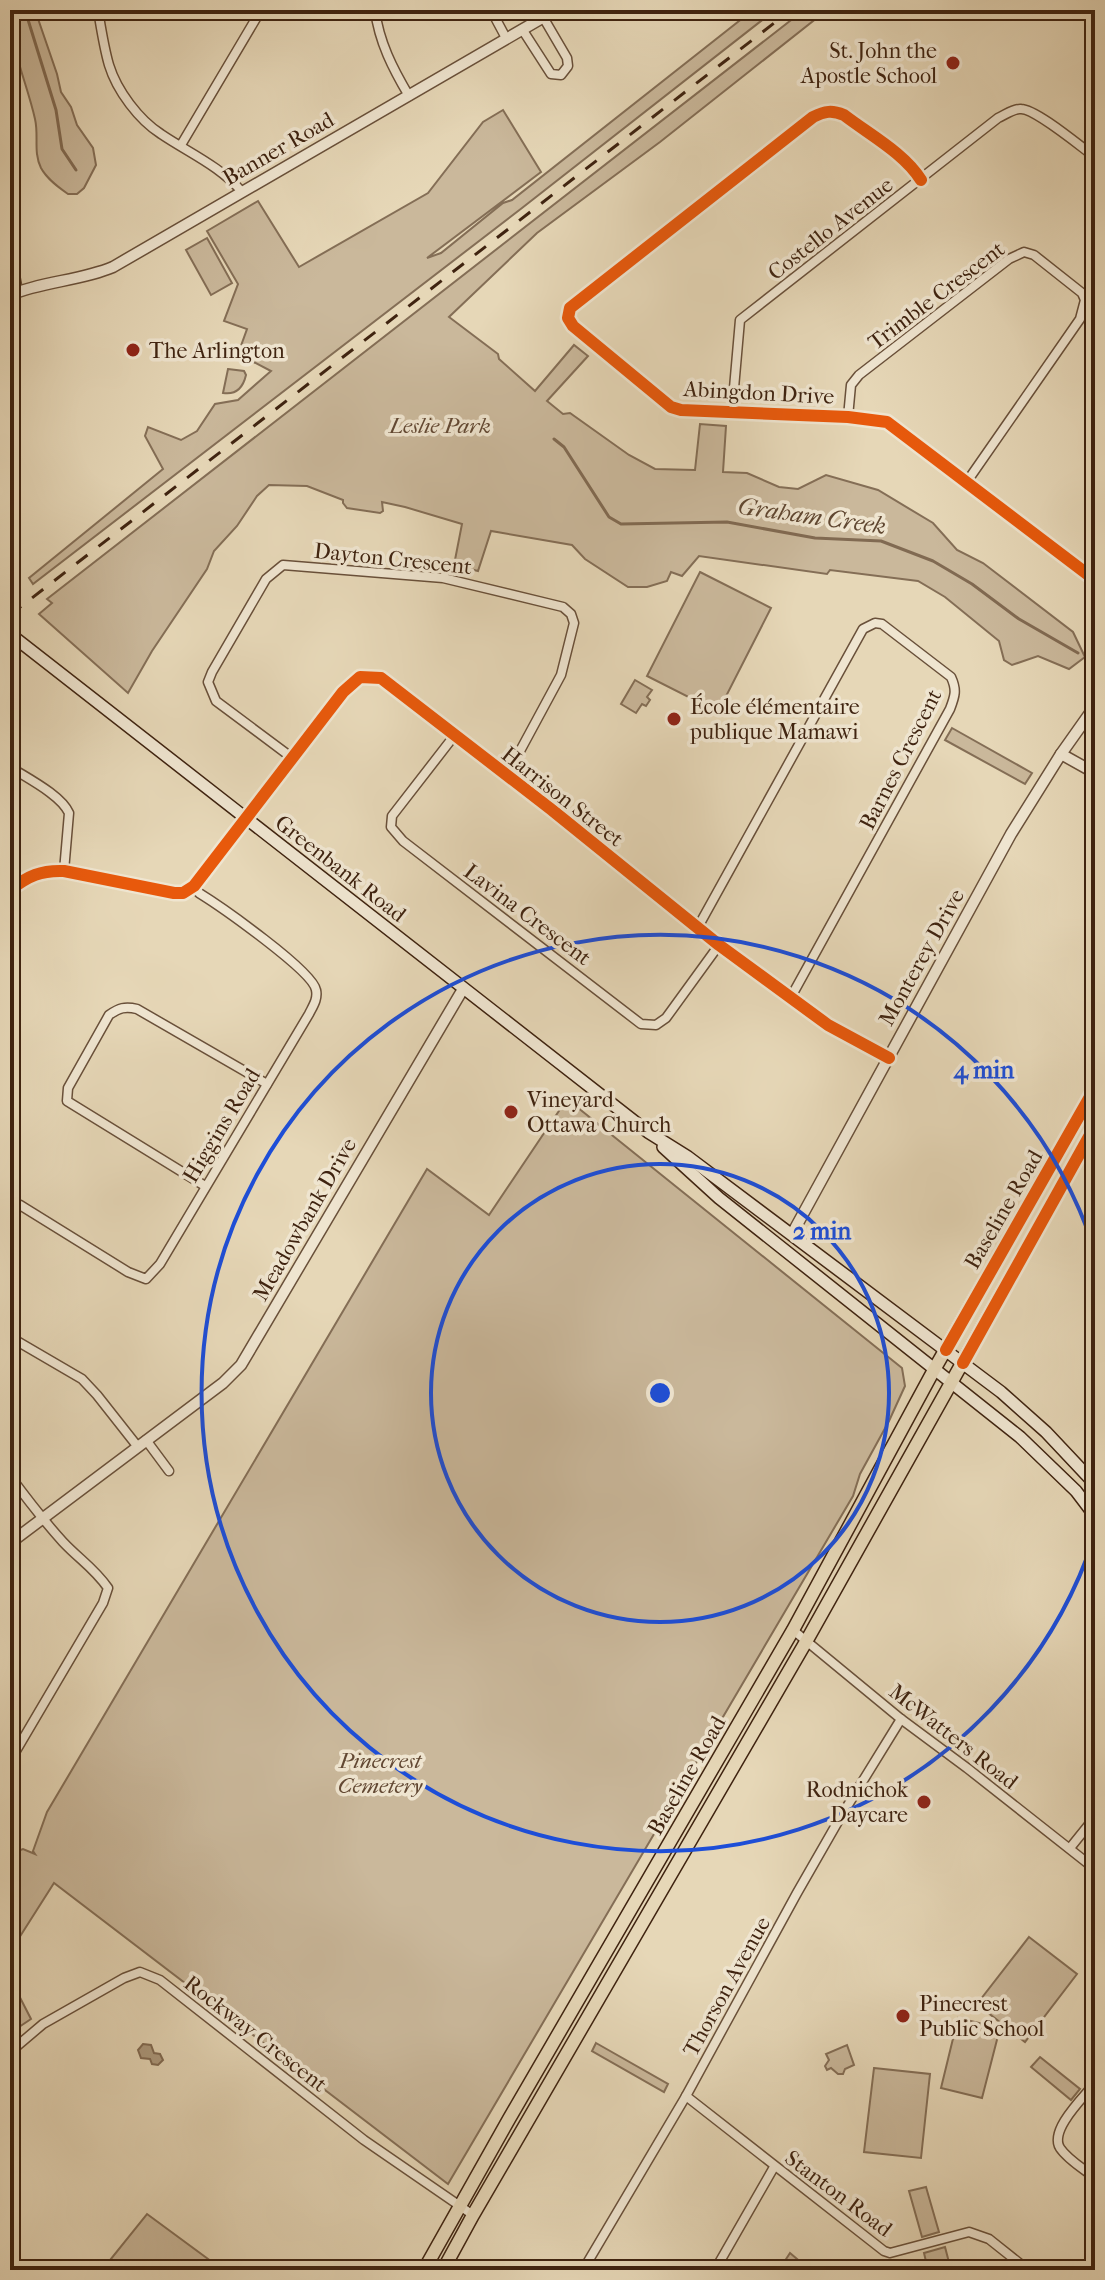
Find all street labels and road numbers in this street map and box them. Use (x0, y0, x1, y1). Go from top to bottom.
street label: Banner Road (218, 106, 340, 191)
street label: Costello Avenue (763, 172, 898, 286)
street label: Trimble Crescent (863, 236, 1010, 356)
street label: Abingdon Drive (682, 376, 835, 410)
street label: Dayton Crescent (313, 538, 473, 580)
street label: Barnes Crescent (854, 685, 948, 834)
street label: Harrison Street (496, 741, 629, 853)
street label: Greenbank Road (270, 810, 412, 929)
street label: Lavina Crescent (459, 859, 596, 971)
street label: Monterey Drive (874, 885, 970, 1030)
street label: Higgins Road (178, 1063, 267, 1187)
street label: Meadowbank Drive (248, 1133, 362, 1306)
street label: Baseline Road (959, 1144, 1049, 1274)
street label: McWatters Road (884, 1678, 1024, 1796)
street label: Baseline Road (642, 1710, 732, 1840)
street label: Thorson Avenue (678, 1912, 776, 2061)
street label: Rockway Crescent (179, 1970, 332, 2098)
street label: Stanton Road (780, 2145, 898, 2243)

